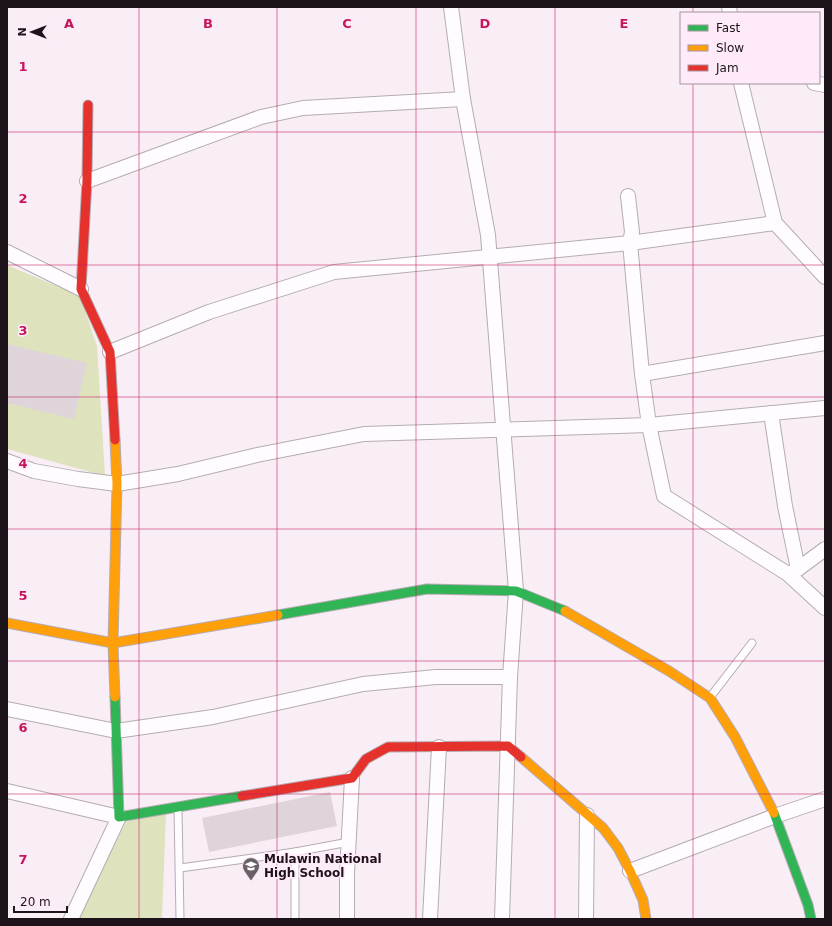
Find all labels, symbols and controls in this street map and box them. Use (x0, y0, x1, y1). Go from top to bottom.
north arrow (12, 12, 52, 52)
legend (680, 12, 820, 84)
text: A (64, 16, 74, 31)
text: B (203, 16, 213, 31)
text: C (342, 16, 352, 31)
text: D (480, 16, 491, 31)
text: E (620, 16, 628, 31)
text: Fast (716, 21, 740, 35)
text: N (16, 27, 29, 37)
text: Slow (716, 41, 744, 55)
text: 1 (18, 59, 28, 74)
text: Jam (715, 61, 739, 75)
text: 2 (18, 191, 28, 206)
text: 3 (18, 323, 28, 338)
text: 4 (18, 456, 28, 471)
text: 5 (18, 588, 28, 603)
text: 6 (18, 720, 28, 735)
text: 7 (18, 852, 28, 867)
place label: Mulawin National High School (264, 852, 382, 880)
school or university icon: Mulawin National High School (241, 856, 261, 881)
scale bar (14, 888, 67, 914)
text: 20 m (20, 895, 51, 909)

